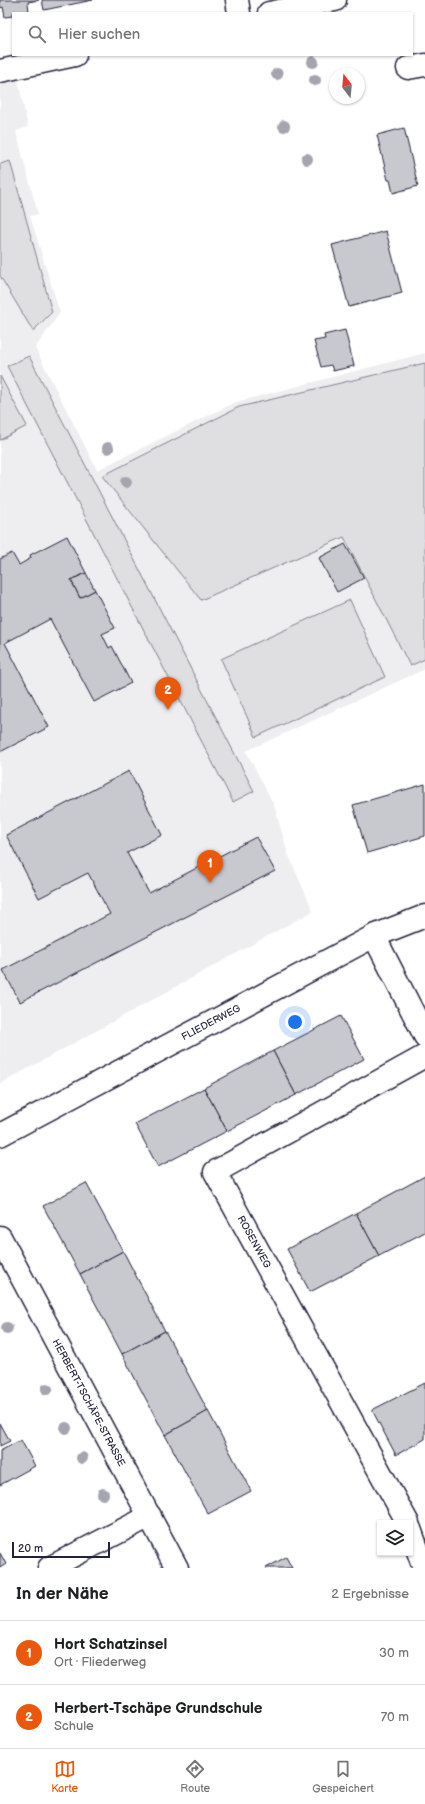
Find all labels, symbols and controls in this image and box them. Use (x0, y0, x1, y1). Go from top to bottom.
search box (12, 12, 413, 56)
icon: search (26, 23, 48, 45)
text: Hier suchen (58, 25, 140, 44)
north arrow (329, 68, 365, 104)
pin: 2 (155, 677, 181, 710)
pin: 1 (197, 850, 223, 883)
street label: FLIEDERWEG (180, 1002, 243, 1043)
your location (285, 1012, 305, 1032)
street label: ROSENWEG (235, 1214, 274, 1271)
street label: HERBERT-TSCHÄPE-STRASSE (50, 1337, 128, 1469)
map controls (377, 1520, 413, 1556)
button: layers (377, 1520, 413, 1556)
scale bar (12, 1540, 110, 1559)
text: 20 m (18, 1542, 43, 1555)
text: In der Nähe (16, 1584, 109, 1604)
text: 2 Ergebnisse (331, 1586, 409, 1602)
text: Hort Schatzinsel (54, 1635, 167, 1654)
text: 1 (26, 1645, 32, 1661)
text: 30 m (379, 1645, 409, 1661)
text: Ort · Fliederweg (54, 1654, 146, 1670)
text: Herbert-Tschäpe Grundschule (54, 1699, 262, 1718)
text: 2 (25, 1709, 33, 1725)
text: 70 m (381, 1709, 409, 1725)
text: Schule (54, 1718, 94, 1734)
tab: Karte (51, 1758, 78, 1795)
tab: Route (180, 1758, 210, 1795)
tab: Gespeichert (312, 1758, 374, 1795)

